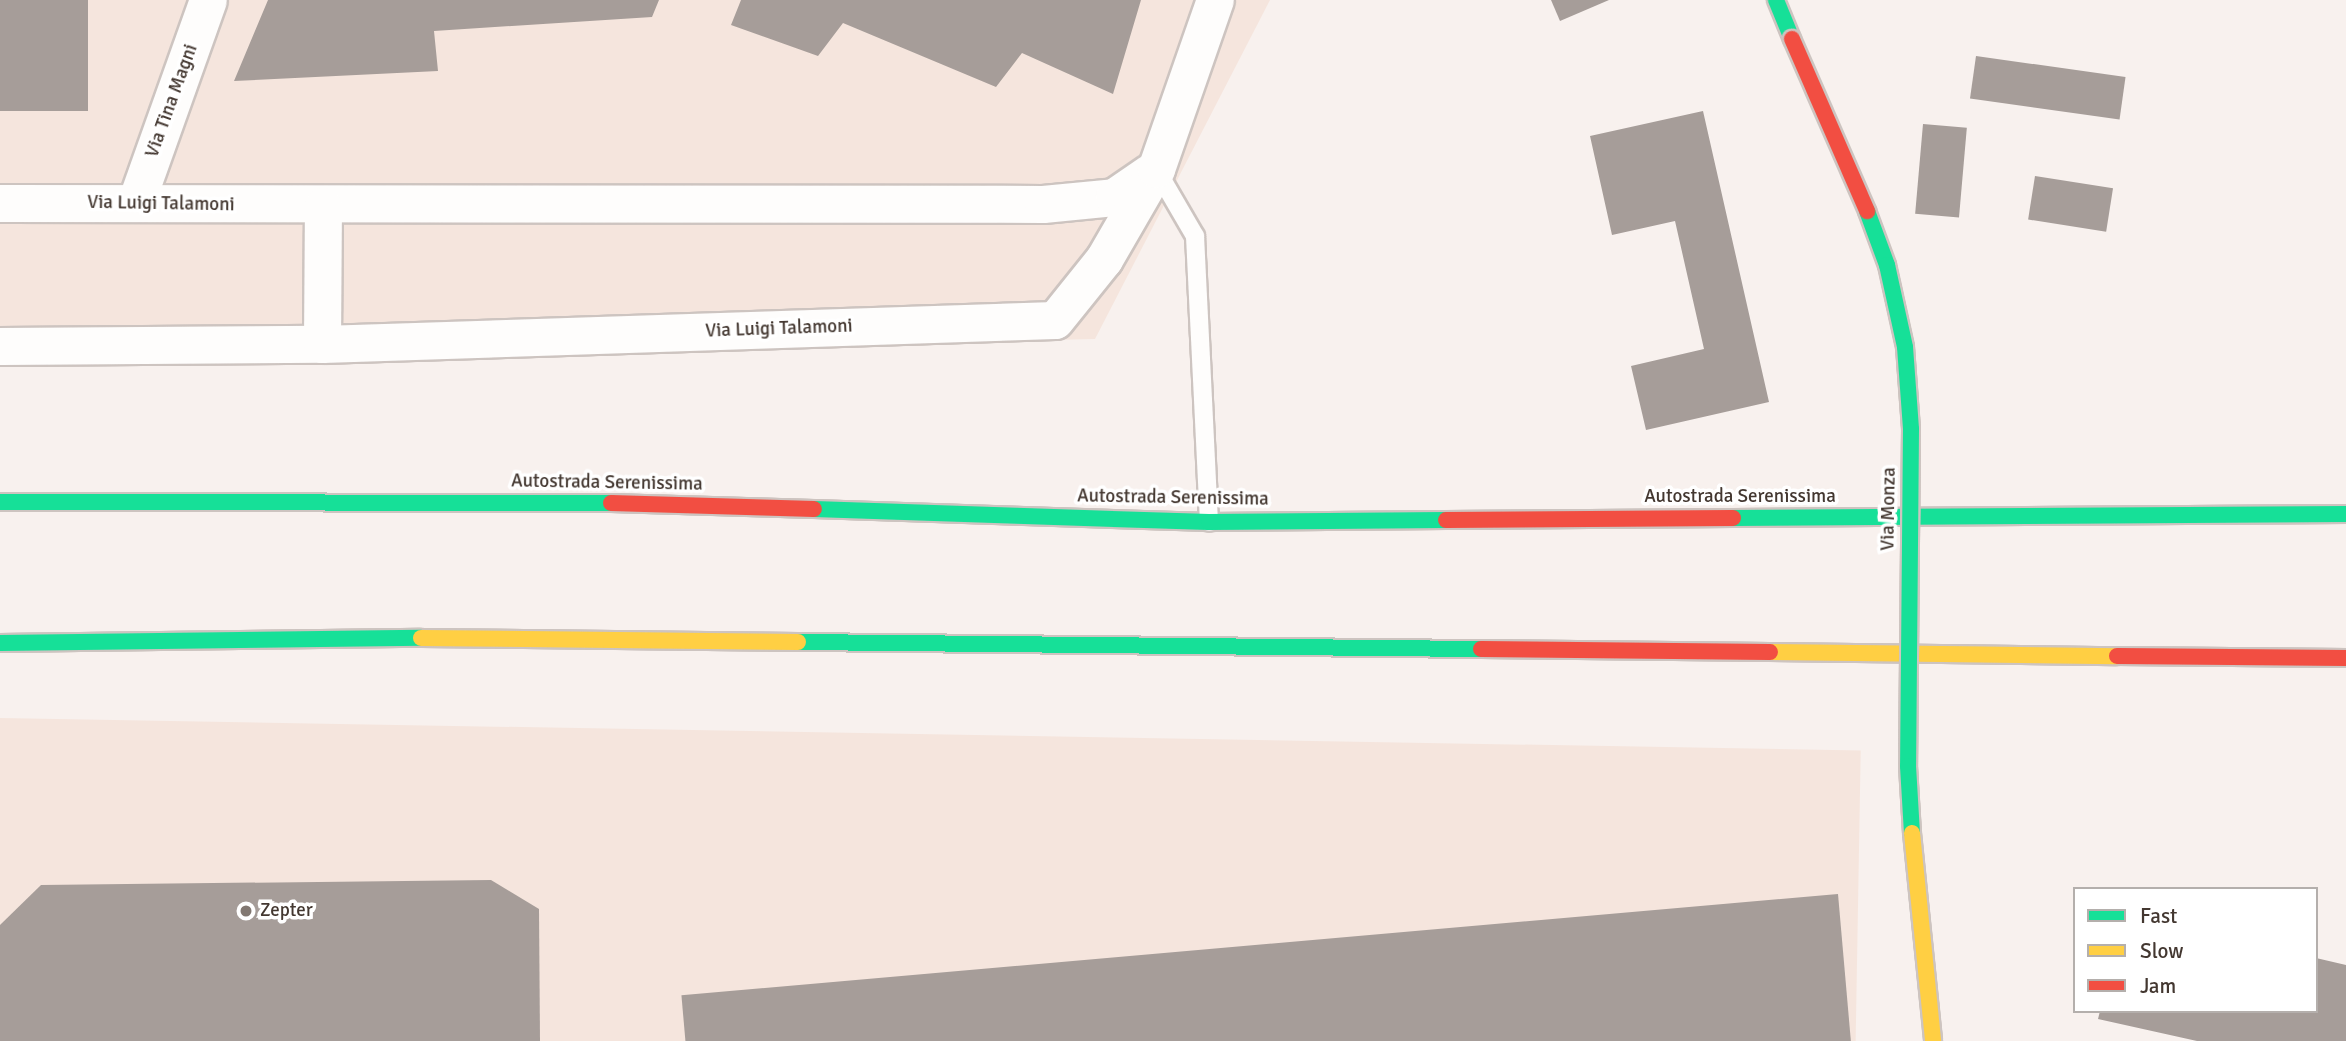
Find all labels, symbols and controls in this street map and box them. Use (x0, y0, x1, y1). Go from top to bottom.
street label: Via Tina Magni (141, 41, 203, 161)
street label: Via Luigi Talamoni (87, 191, 235, 217)
street label: Via Luigi Talamoni (705, 315, 853, 343)
street label: Via Monza (1877, 467, 1901, 551)
street label: Autostrada Serenissima (511, 470, 703, 496)
street label: Autostrada Serenissima (1077, 485, 1269, 511)
street label: Autostrada Serenissima (1644, 486, 1836, 508)
legend (2073, 887, 2318, 1013)
place label: Zepter (260, 900, 313, 922)
marker: Zepter (238, 903, 254, 919)
text: Fast (2140, 903, 2177, 929)
text: Slow (2140, 938, 2184, 964)
text: Jam (2140, 973, 2176, 999)

